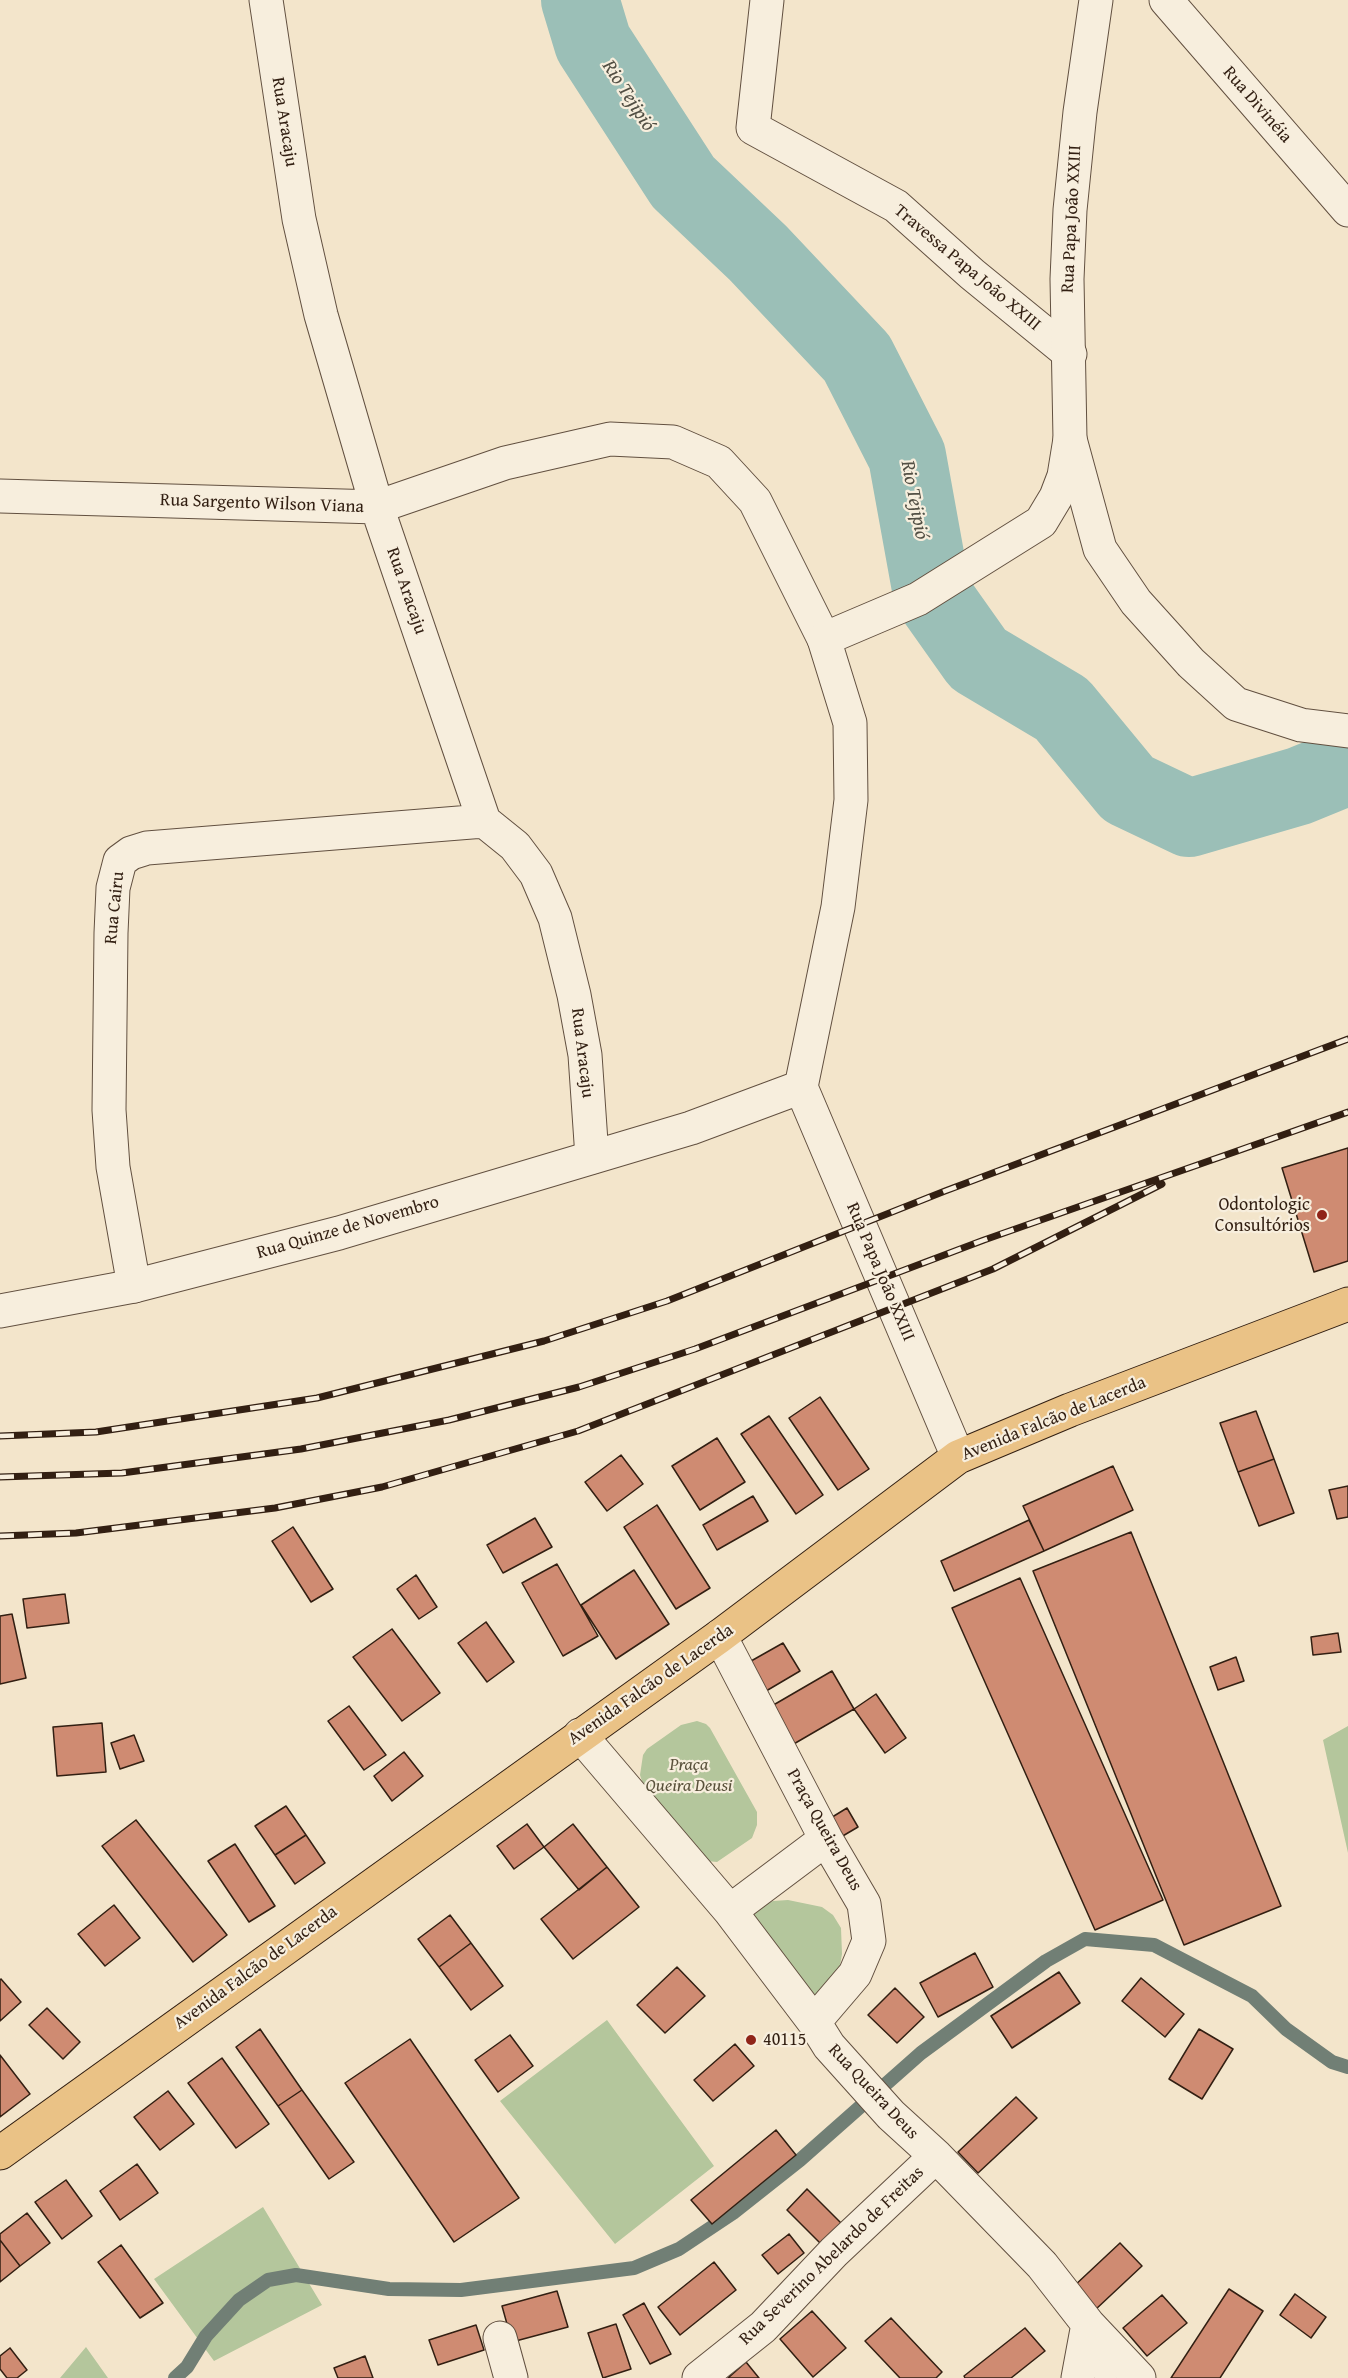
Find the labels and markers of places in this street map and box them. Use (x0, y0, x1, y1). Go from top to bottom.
place label: Odontologic Consultórios (1215, 1194, 1310, 1236)
marker: Odontologic Consultórios (1315, 1208, 1329, 1222)
place label: 40115 (763, 2029, 806, 2051)
marker: 40115 (744, 2033, 758, 2047)

